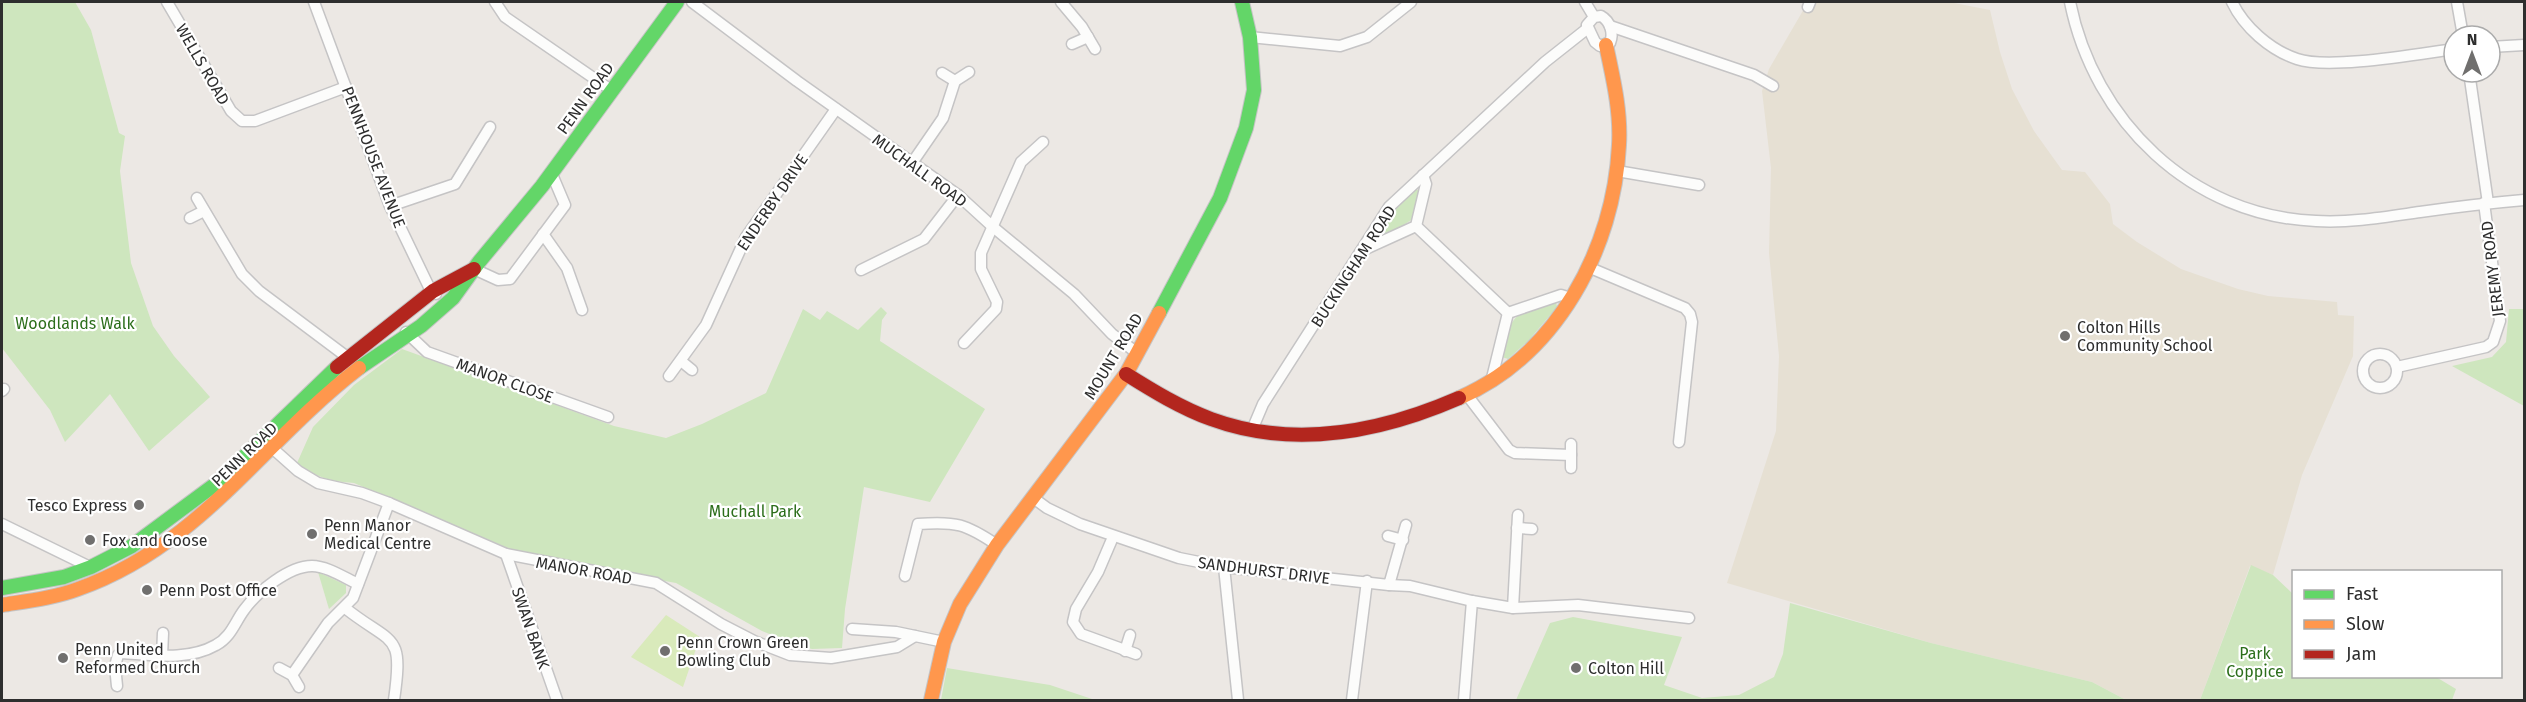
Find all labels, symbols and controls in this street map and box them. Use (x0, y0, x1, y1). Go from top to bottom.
street label: WELLS ROAD (172, 20, 233, 108)
north arrow (2442, 24, 2502, 84)
text: N (2467, 30, 2477, 49)
street label: PENN ROAD (553, 59, 618, 138)
street label: PENNHOUSE AVENUE (338, 84, 409, 231)
street label: MUCHALL ROAD (869, 130, 971, 211)
street label: ENDERBY DRIVE (733, 150, 812, 254)
street label: BUCKINGHAM ROAD (1307, 202, 1400, 331)
street label: JEREMY ROAD (2477, 220, 2508, 318)
street label: MOUNT ROAD (1080, 310, 1147, 403)
park label: Woodlands Walk (15, 314, 136, 333)
place label: Colton Hills Community School (2077, 318, 2213, 355)
marker: Colton Hills Community School (2058, 329, 2072, 343)
street label: MANOR CLOSE (454, 354, 556, 407)
street label: PENN ROAD (208, 418, 281, 490)
place label: Tesco Express (27, 496, 127, 515)
marker: Tesco Express (132, 498, 146, 512)
park label: Muchall Park (709, 502, 802, 521)
place label: Penn Manor Medical Centre (324, 516, 431, 553)
marker: Penn Manor Medical Centre (305, 527, 319, 541)
place label: Fox and Goose (102, 531, 207, 550)
marker: Fox and Goose (83, 533, 97, 547)
street label: MANOR ROAD (534, 553, 634, 588)
street label: SANDHURST DRIVE (1197, 553, 1331, 588)
legend (2292, 570, 2502, 678)
place label: Penn Post Office (159, 581, 277, 600)
marker: Penn Post Office (140, 583, 154, 597)
text: Fast (2346, 583, 2379, 605)
street label: SWAN BANK (508, 585, 554, 672)
text: Slow (2346, 613, 2385, 635)
place label: Penn Crown Green Bowling Club (677, 633, 809, 670)
place label: Penn United Reformed Church (75, 640, 200, 677)
text: Jam (2346, 643, 2377, 665)
marker: Penn Crown Green Bowling Club (658, 644, 672, 658)
park label: Park Coppice (2226, 644, 2284, 681)
marker: Penn United Reformed Church (56, 651, 70, 665)
place label: Colton Hill (1588, 659, 1664, 678)
marker: Colton Hill (1569, 661, 1583, 675)

